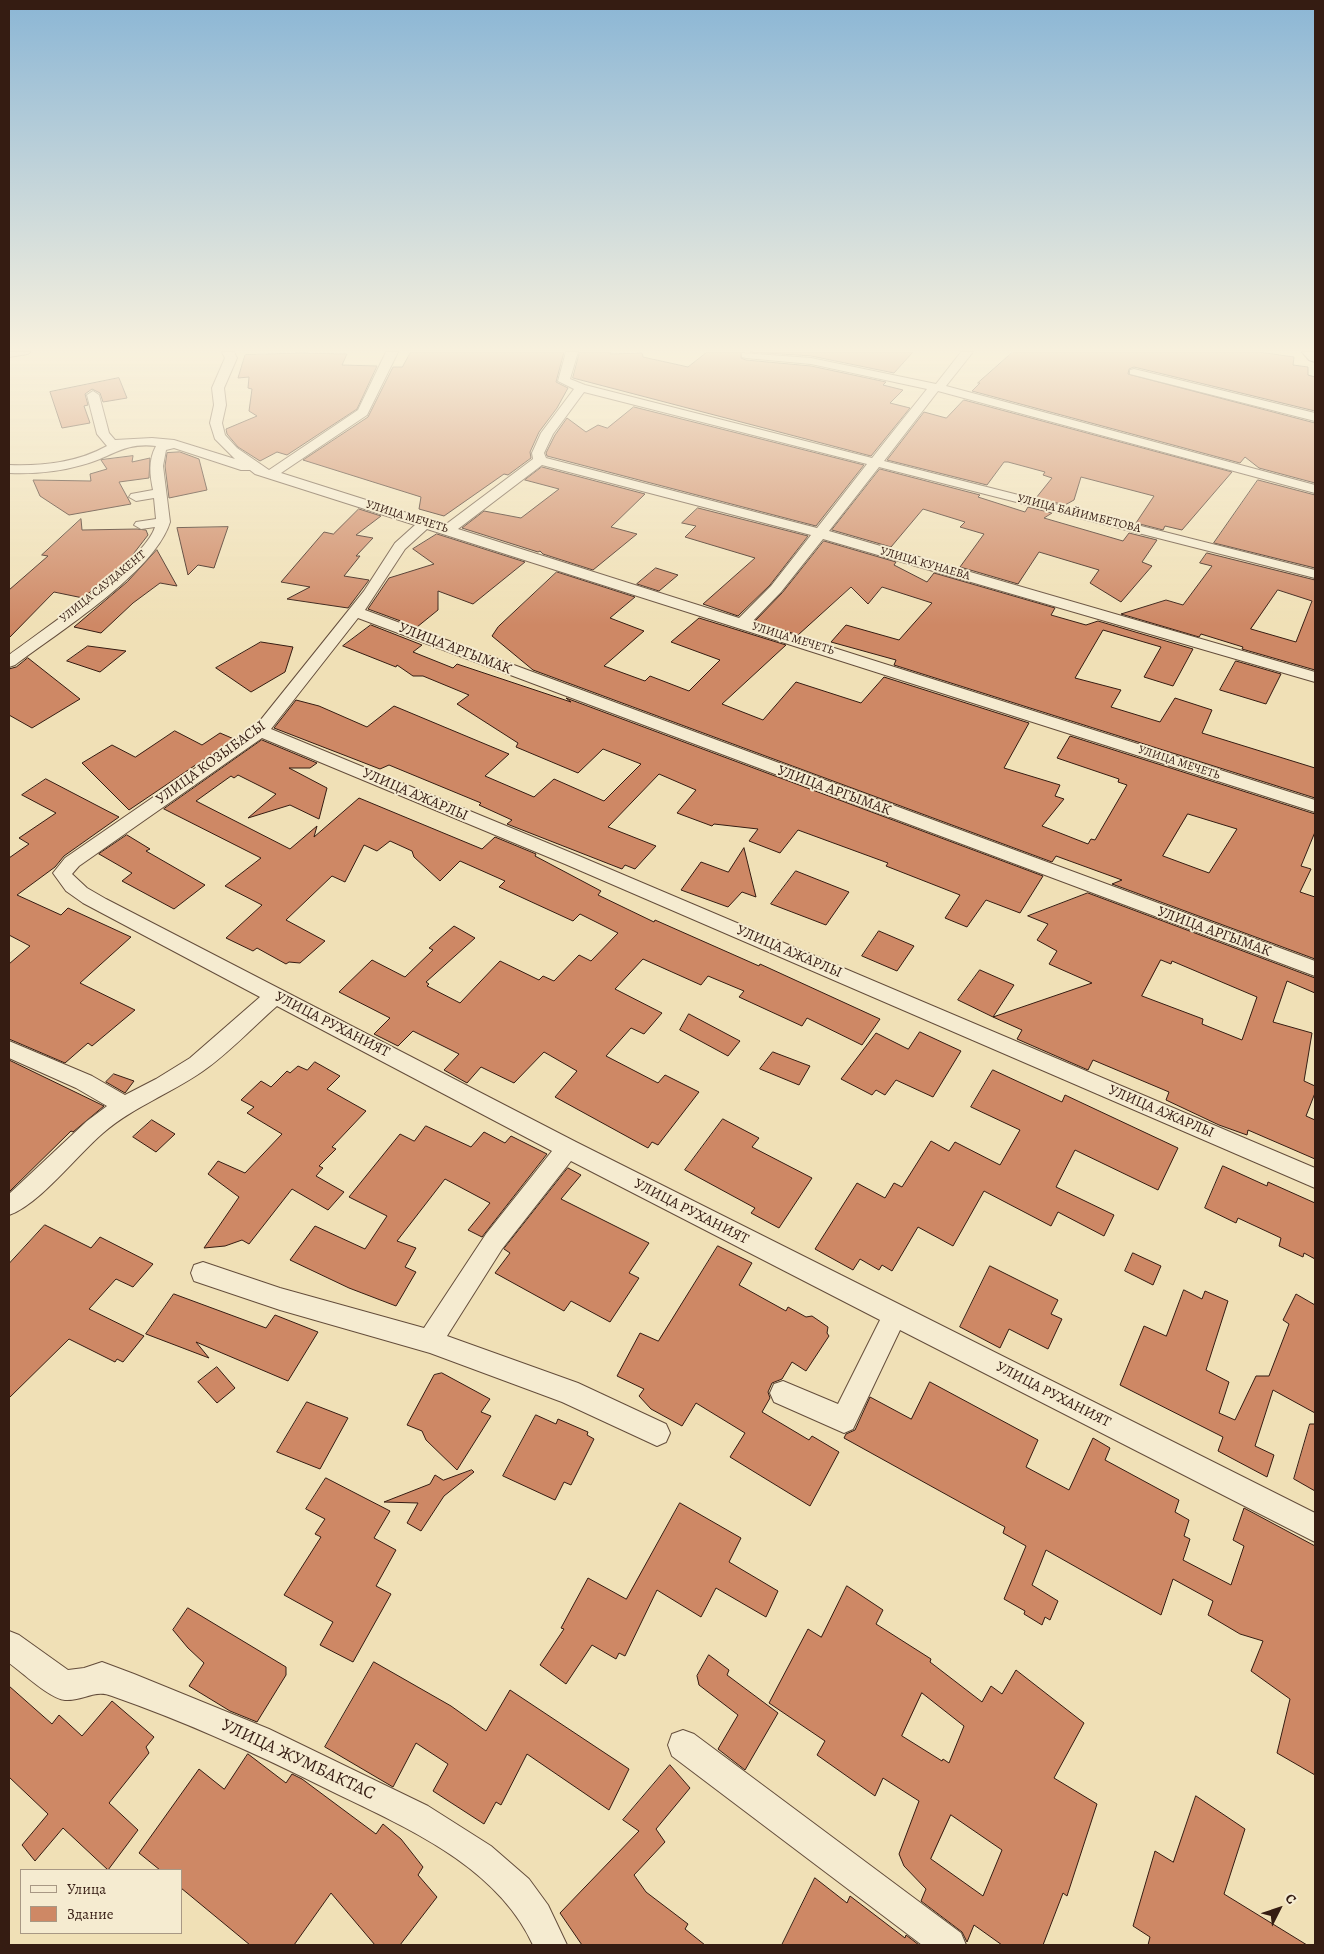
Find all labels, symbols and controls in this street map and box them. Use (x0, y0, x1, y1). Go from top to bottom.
street label: УЛИЦА БАЙИМБЕТОВА (1016, 492, 1142, 536)
street label: УЛИЦА МЕЧЕТЬ (364, 498, 450, 536)
street label: УЛИЦА КУНАЕВА (878, 544, 972, 584)
street label: УЛИЦА САУДАКЕНТ (57, 548, 149, 626)
street label: УЛИЦА АРГЫМАК (396, 619, 514, 679)
street label: УЛИЦА МЕЧЕТЬ (750, 620, 836, 658)
street label: УЛИЦА КОЗЫБАСЫ (153, 717, 269, 809)
street label: УЛИЦА МЕЧЕТЬ (1136, 743, 1222, 783)
street label: УЛИЦА АРГЫМАК (775, 762, 893, 820)
street label: УЛИЦА АЖАРЛЫ (360, 765, 470, 825)
street label: УЛИЦА АРГЫМАК (1155, 903, 1273, 961)
street label: УЛИЦА АЖАРЛЫ (734, 922, 844, 982)
street label: УЛИЦА РУХАНИЯТ (272, 988, 392, 1062)
street label: УЛИЦА АЖАРЛЫ (1106, 1082, 1216, 1142)
street label: УЛИЦА РУХАНИЯТ (631, 1175, 751, 1249)
street label: УЛИЦА РУХАНИЯТ (993, 1358, 1113, 1432)
street label: УЛИЦА ЖУМБАКТАС (218, 1715, 378, 1805)
legend (20, 1869, 182, 1934)
text: Улица (67, 1879, 106, 1899)
north arrow (1254, 1884, 1304, 1934)
text: С (1281, 1889, 1301, 1908)
text: Здание (67, 1904, 114, 1924)

